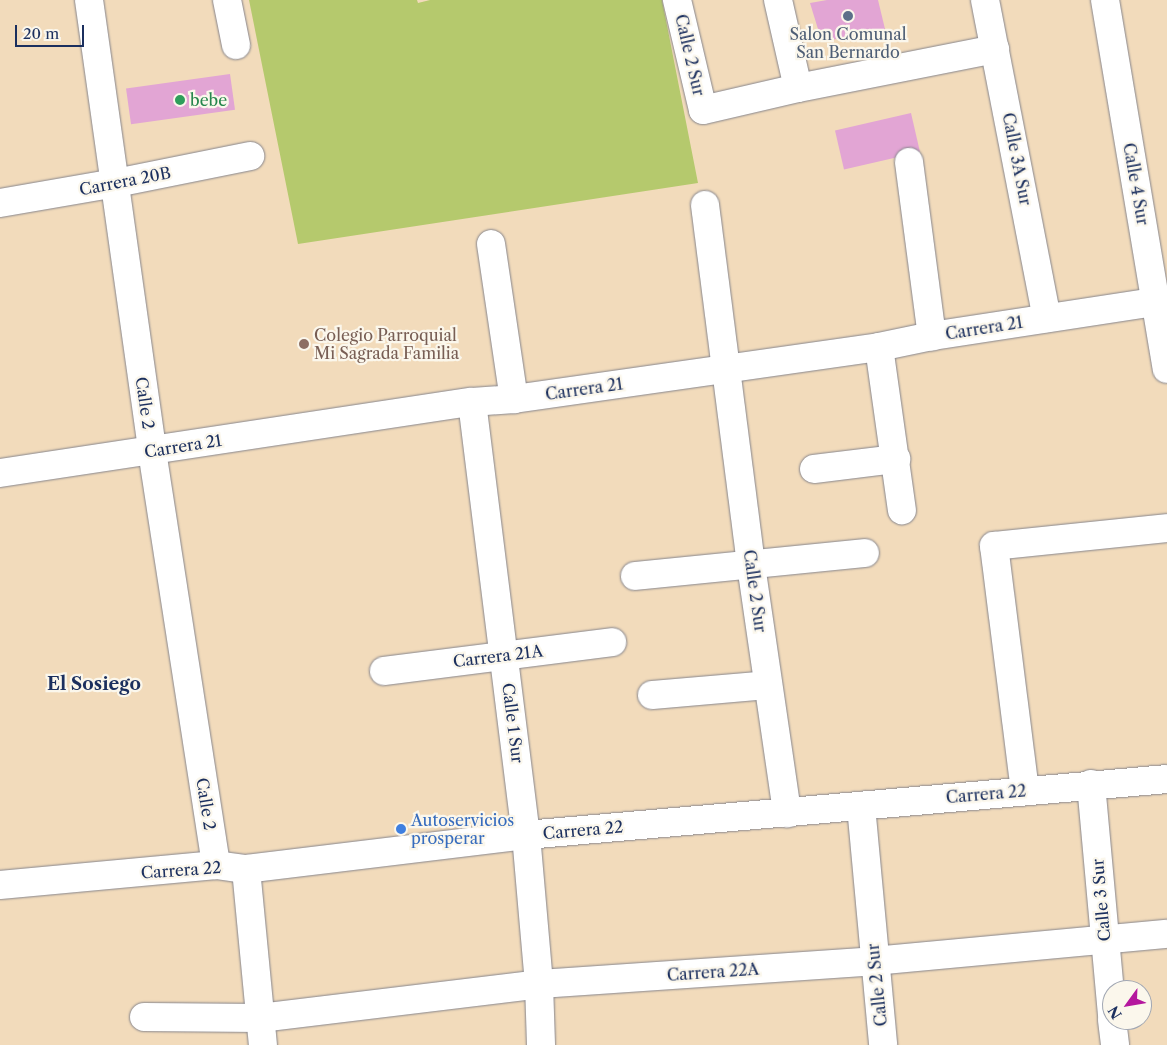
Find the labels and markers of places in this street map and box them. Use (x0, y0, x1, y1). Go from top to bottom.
marker: Salon Comunal San Bernardo (842, 10, 854, 22)
place label: Salon Comunal San Bernardo (790, 24, 906, 62)
place label: bebe (190, 90, 227, 110)
marker: bebe (174, 94, 186, 106)
place label: Colegio Parroquial Mi Sagrada Familia (314, 325, 459, 363)
marker: Colegio Parroquial Mi Sagrada Familia (298, 338, 310, 350)
place label: Autoservicios prosperar (411, 810, 514, 848)
marker: Autoservicios prosperar (395, 823, 407, 835)

